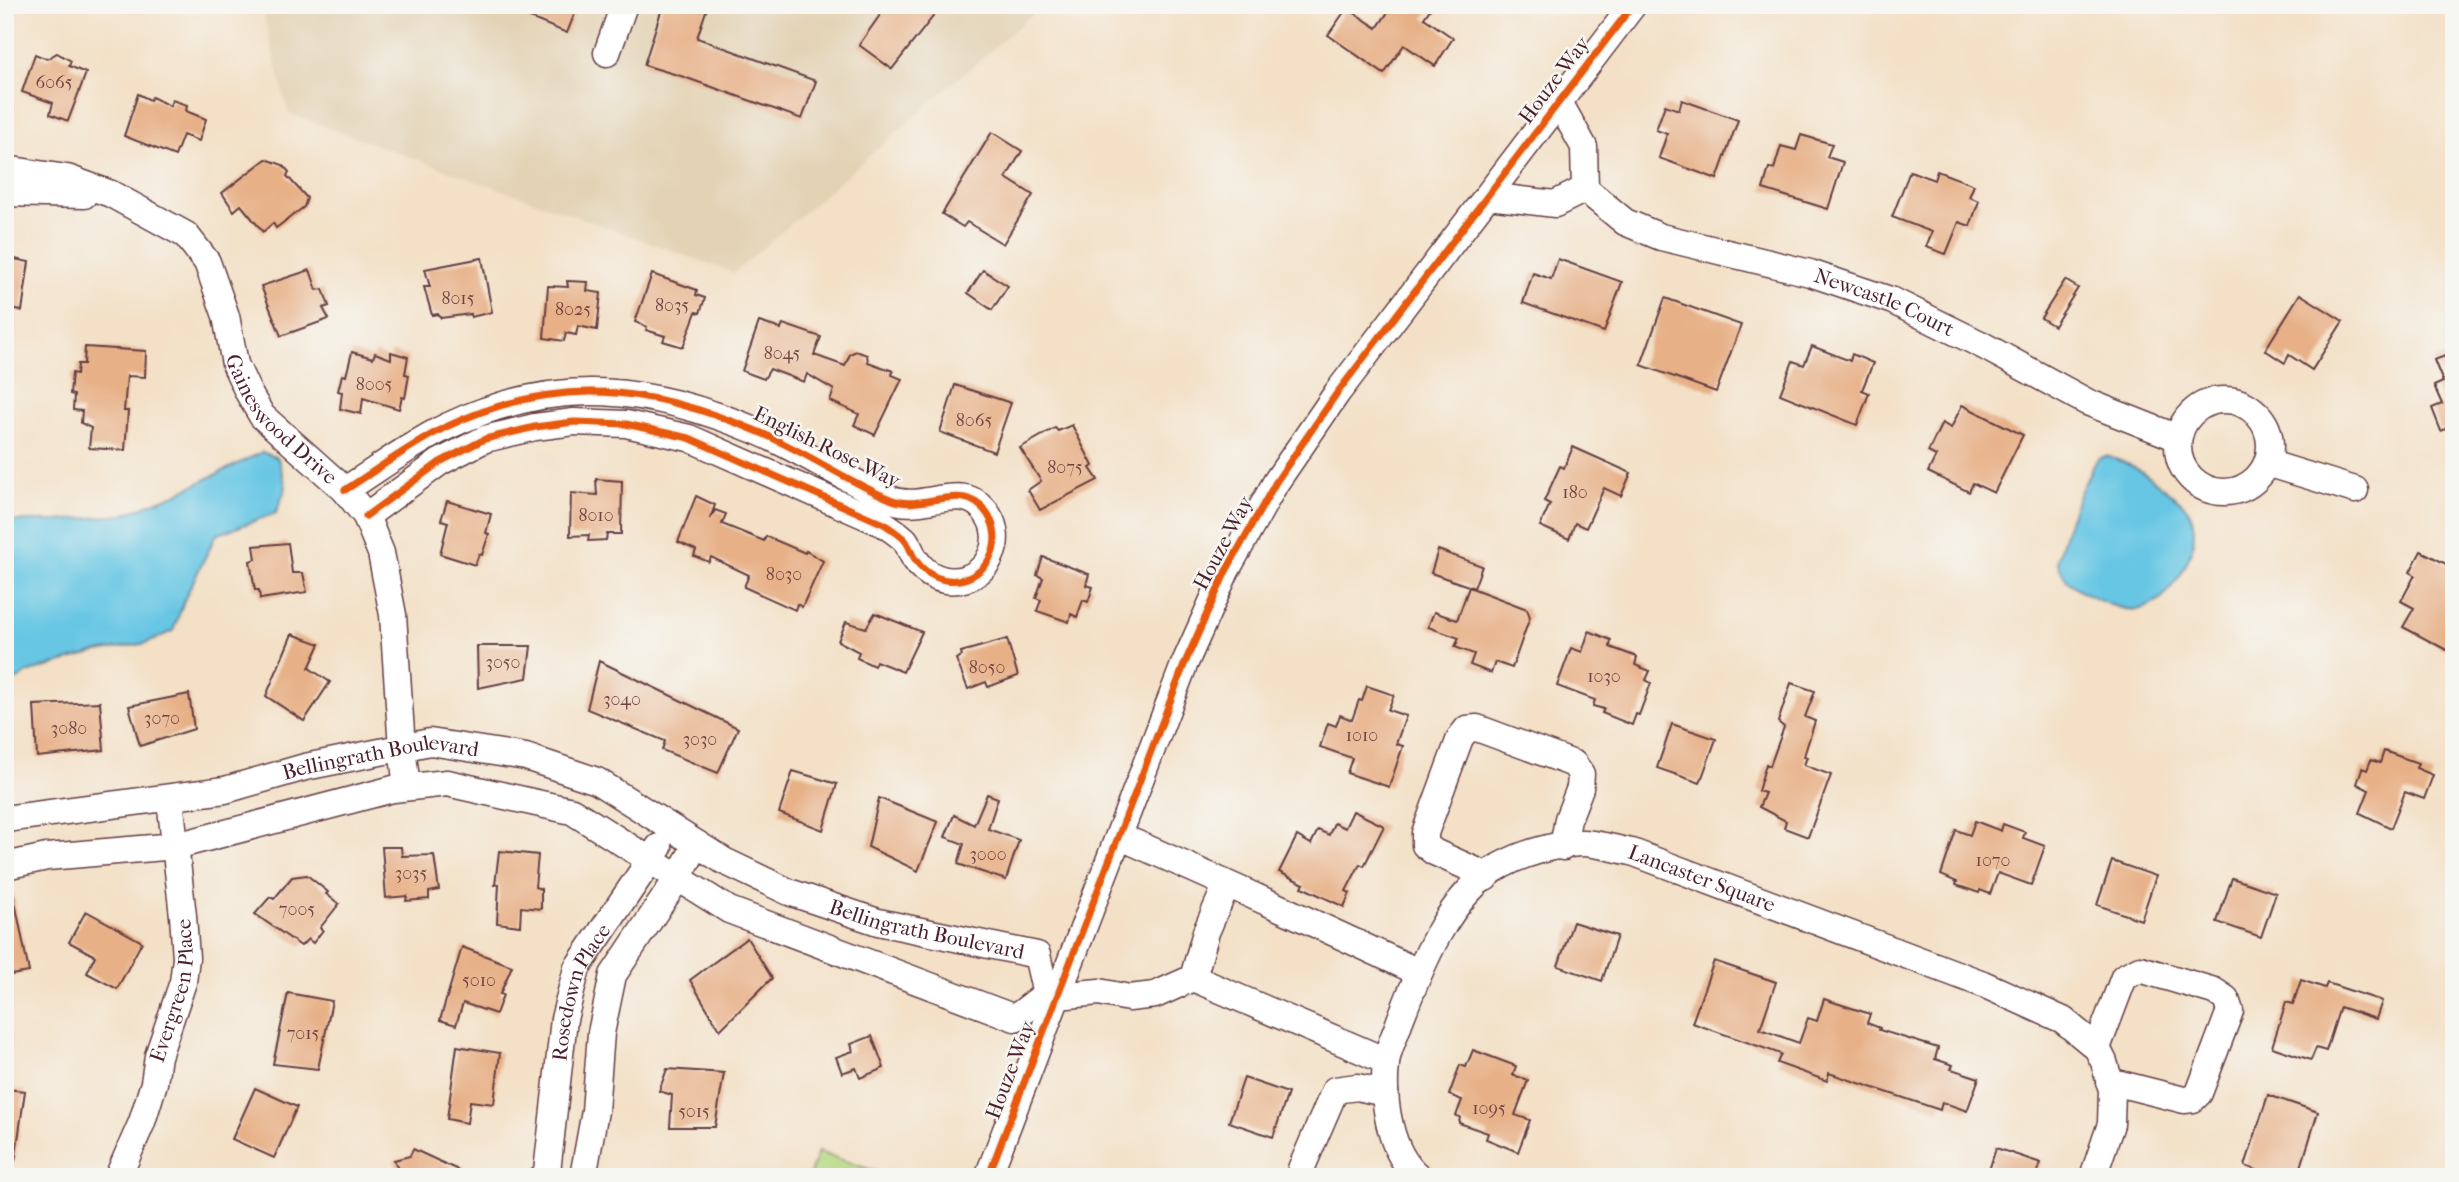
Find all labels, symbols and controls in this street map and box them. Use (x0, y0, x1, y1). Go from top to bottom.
street label: Houze Way (1514, 31, 1595, 128)
house number: 6065 (35, 72, 73, 93)
street label: Newcastle Court (1811, 263, 1959, 342)
house number: 8015 (441, 288, 475, 309)
house number: 8035 (655, 295, 689, 316)
house number: 8025 (555, 299, 591, 320)
house number: 8045 (764, 343, 801, 364)
street label: Gaineswood Drive (221, 352, 342, 489)
house number: 8005 (356, 374, 393, 395)
street label: English Rose Way (750, 401, 905, 493)
house number: 8065 (956, 410, 992, 431)
house number: 8075 (1047, 457, 1083, 478)
house number: 180 (1562, 482, 1588, 503)
street label: Houze Way (1188, 491, 1258, 594)
house number: 8010 (578, 505, 614, 526)
house number: 8030 (766, 564, 802, 585)
house number: 3050 (486, 652, 520, 673)
house number: 8050 (969, 657, 1005, 678)
house number: 1030 (1587, 666, 1621, 687)
house number: 3040 (603, 689, 641, 710)
house number: 3070 (144, 708, 180, 729)
house number: 3080 (51, 718, 87, 739)
house number: 1010 (1346, 725, 1378, 746)
house number: 3030 (683, 729, 717, 750)
street label: Bellingrath Boulevard (279, 730, 481, 785)
street label: Lancaster Square (1625, 840, 1779, 917)
house number: 3000 (969, 844, 1007, 865)
house number: 1070 (1976, 850, 2010, 871)
house number: 3035 (395, 863, 427, 884)
street label: Bellingrath Boulevard (826, 894, 1027, 964)
house number: 7005 (279, 899, 315, 920)
street label: Evergreen Place (145, 918, 198, 1065)
street label: Rosedown Place (547, 919, 615, 1062)
house number: 5010 (462, 970, 496, 991)
street label: Houze Way (980, 1017, 1040, 1122)
house number: 7015 (287, 1023, 320, 1044)
house number: 1095 (1472, 1098, 1506, 1119)
house number: 5015 (678, 1101, 710, 1122)

